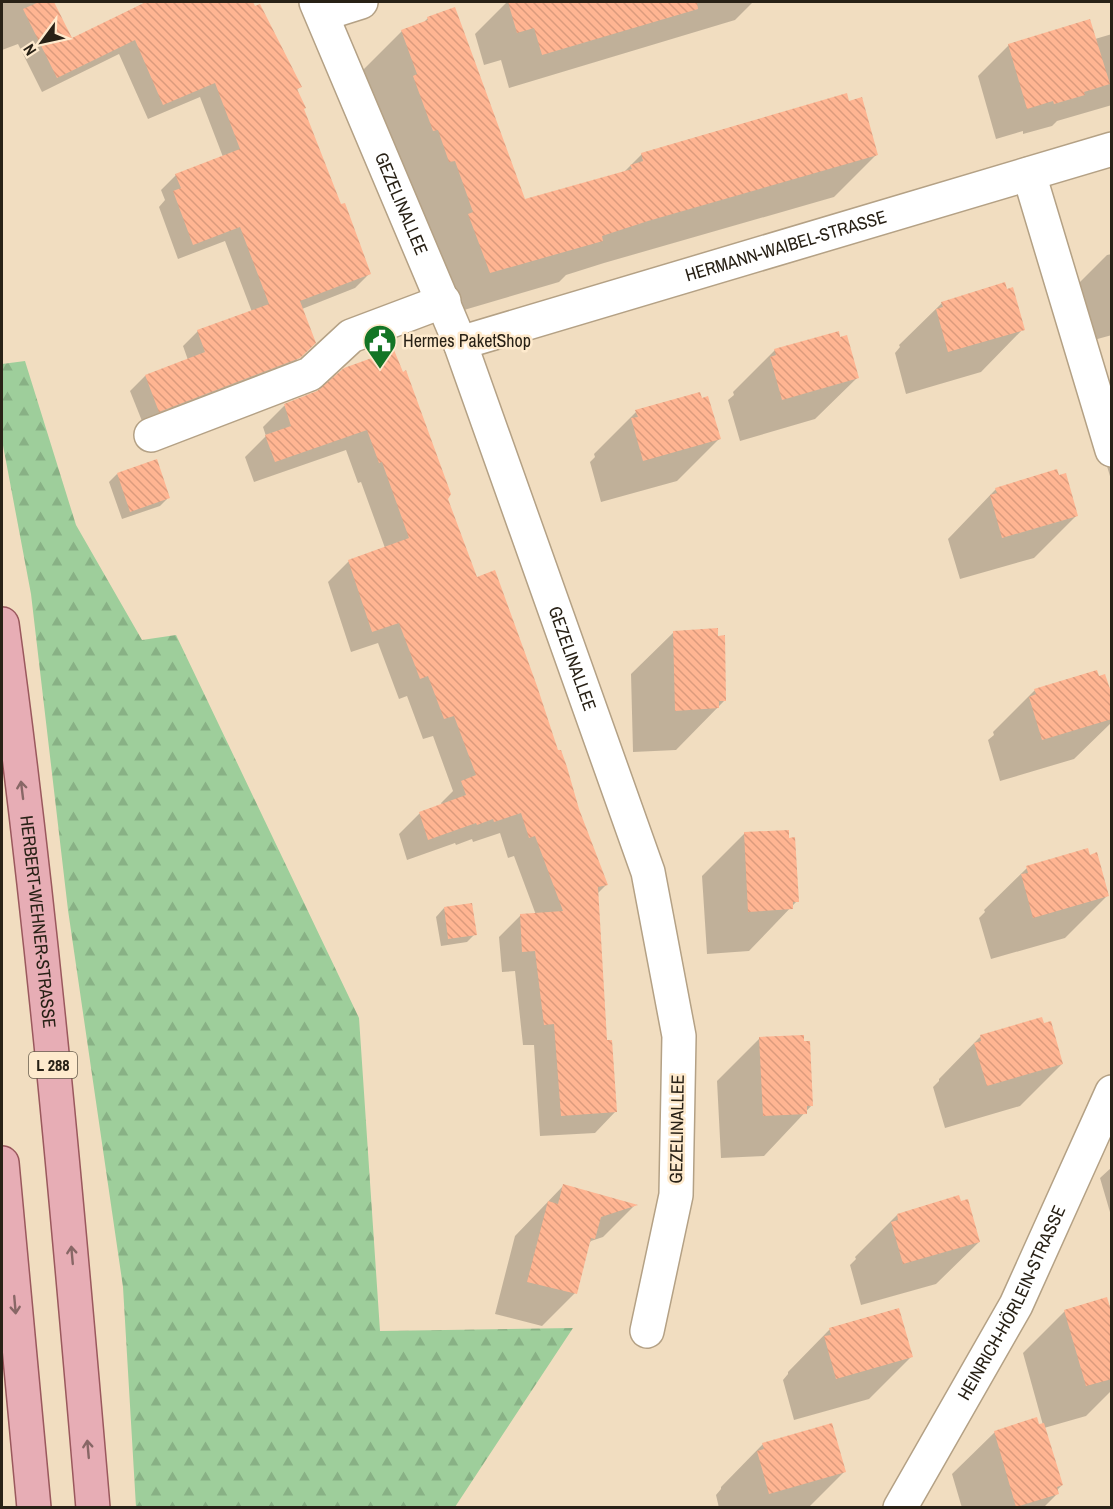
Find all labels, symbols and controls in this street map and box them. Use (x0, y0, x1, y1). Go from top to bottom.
north arrow (12, 12, 72, 72)
text: N (18, 40, 41, 60)
street label: GEZELINALLEE (369, 148, 434, 259)
street label: HERMANN-WAIBEL-STRASSE (682, 204, 889, 287)
public building icon: Hermes PaketShop (362, 323, 398, 370)
place label: Hermes PaketShop (403, 328, 531, 353)
street label: GEZELINALLEE (543, 603, 603, 714)
one-way arrow (16, 780, 27, 800)
street label: HERBERT-WEHNER-STRASSE (14, 814, 62, 1029)
road number: L 288 (29, 1052, 77, 1078)
street label: GEZELINALLEE (663, 1074, 690, 1184)
street label: HEINRICH-HÖRLEIN-STRASSE (951, 1201, 1071, 1404)
one-way arrow (66, 1245, 77, 1265)
one-way arrow (10, 1295, 21, 1315)
one-way arrow (82, 1440, 93, 1460)

